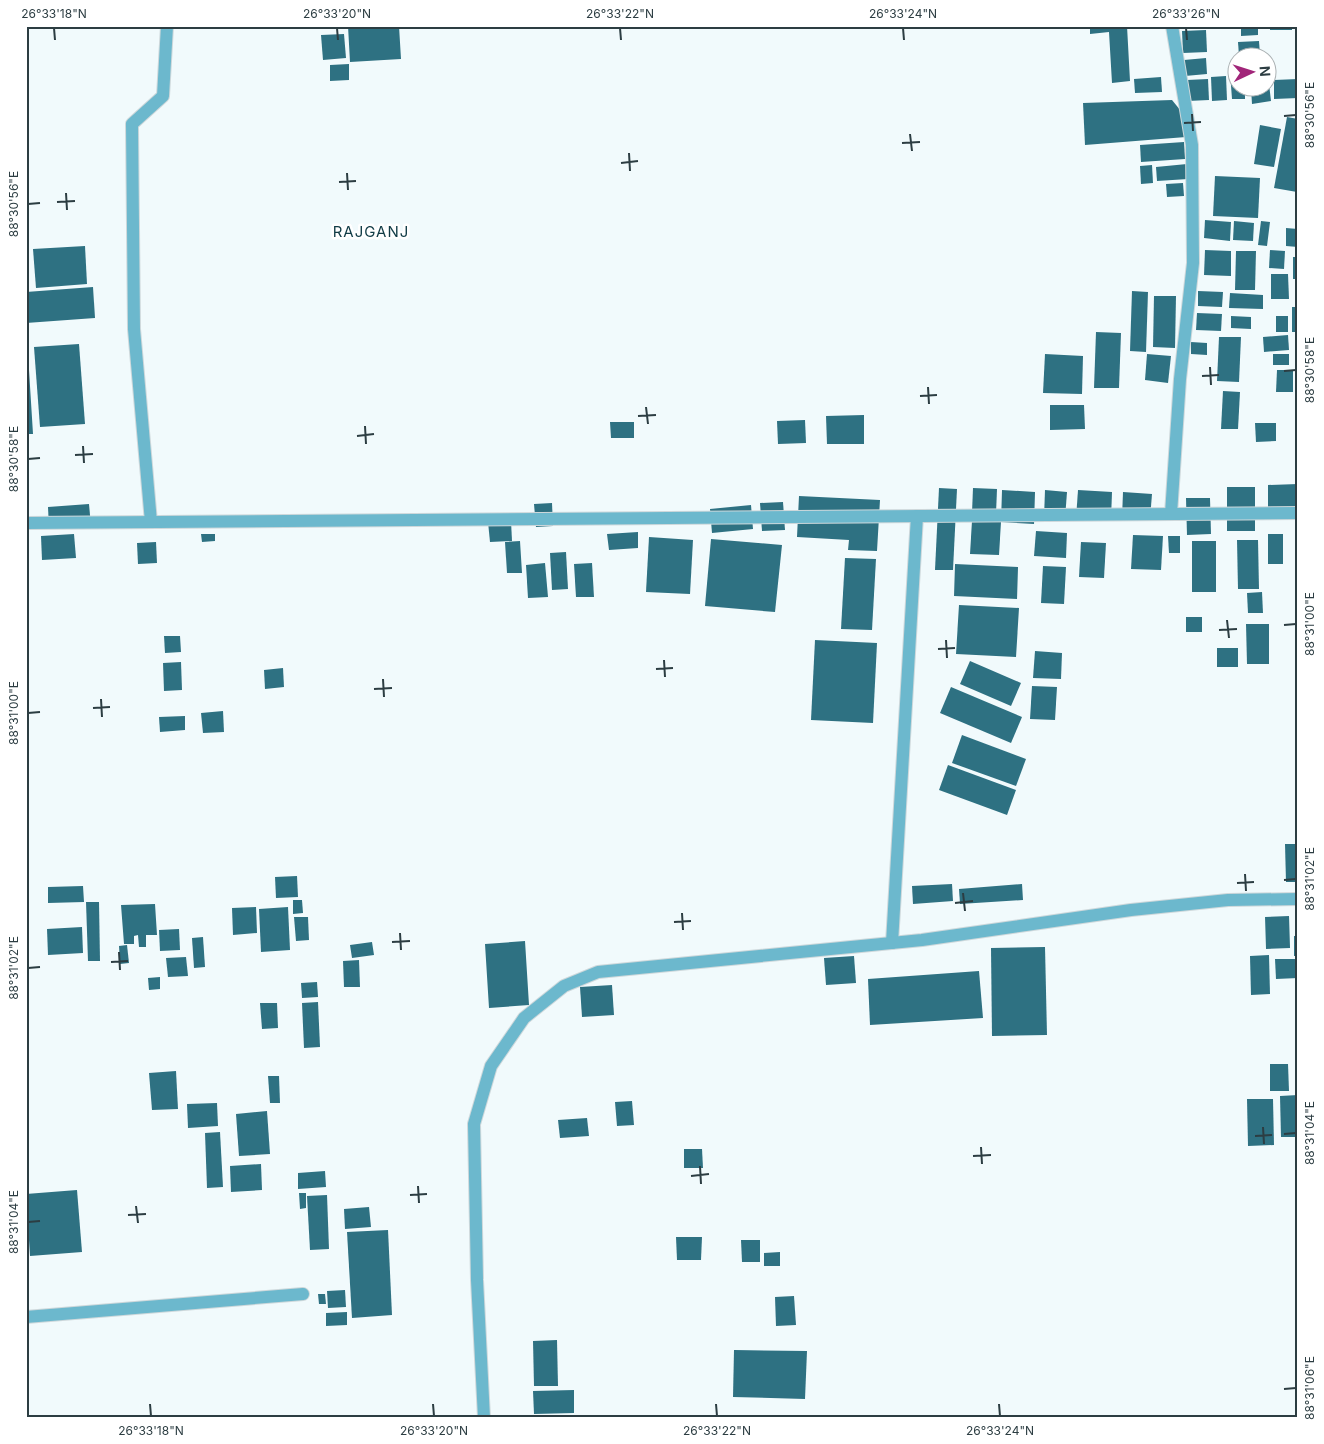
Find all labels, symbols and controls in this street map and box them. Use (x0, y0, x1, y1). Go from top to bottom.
text: 26°33'18"N (21, 6, 87, 21)
text: 26°33'20"N (303, 6, 371, 21)
text: 26°33'22"N (586, 6, 654, 21)
text: 26°33'24"N (869, 6, 937, 21)
text: 26°33'26"N (1152, 6, 1220, 21)
north arrow (1226, 48, 1276, 98)
text: N (1257, 65, 1274, 77)
text: 88°30'56"E (1302, 82, 1317, 148)
text: 88°30'56"E (6, 171, 21, 237)
district label: RAJGANJ (333, 222, 409, 241)
text: 88°30'58"E (1302, 337, 1317, 403)
text: 88°30'58"E (6, 426, 21, 492)
text: 88°31'00"E (1302, 592, 1317, 656)
text: 88°31'00"E (6, 681, 21, 745)
text: 88°31'02"E (1302, 847, 1317, 911)
text: 88°31'02"E (6, 936, 21, 1000)
text: 88°31'04"E (1302, 1101, 1317, 1165)
text: 88°31'04"E (6, 1190, 21, 1254)
text: 88°31'06"E (1302, 1356, 1317, 1420)
text: 26°33'18"N (118, 1423, 184, 1438)
text: 26°33'20"N (400, 1423, 468, 1438)
text: 26°33'22"N (683, 1423, 751, 1438)
text: 26°33'24"N (966, 1423, 1034, 1438)

